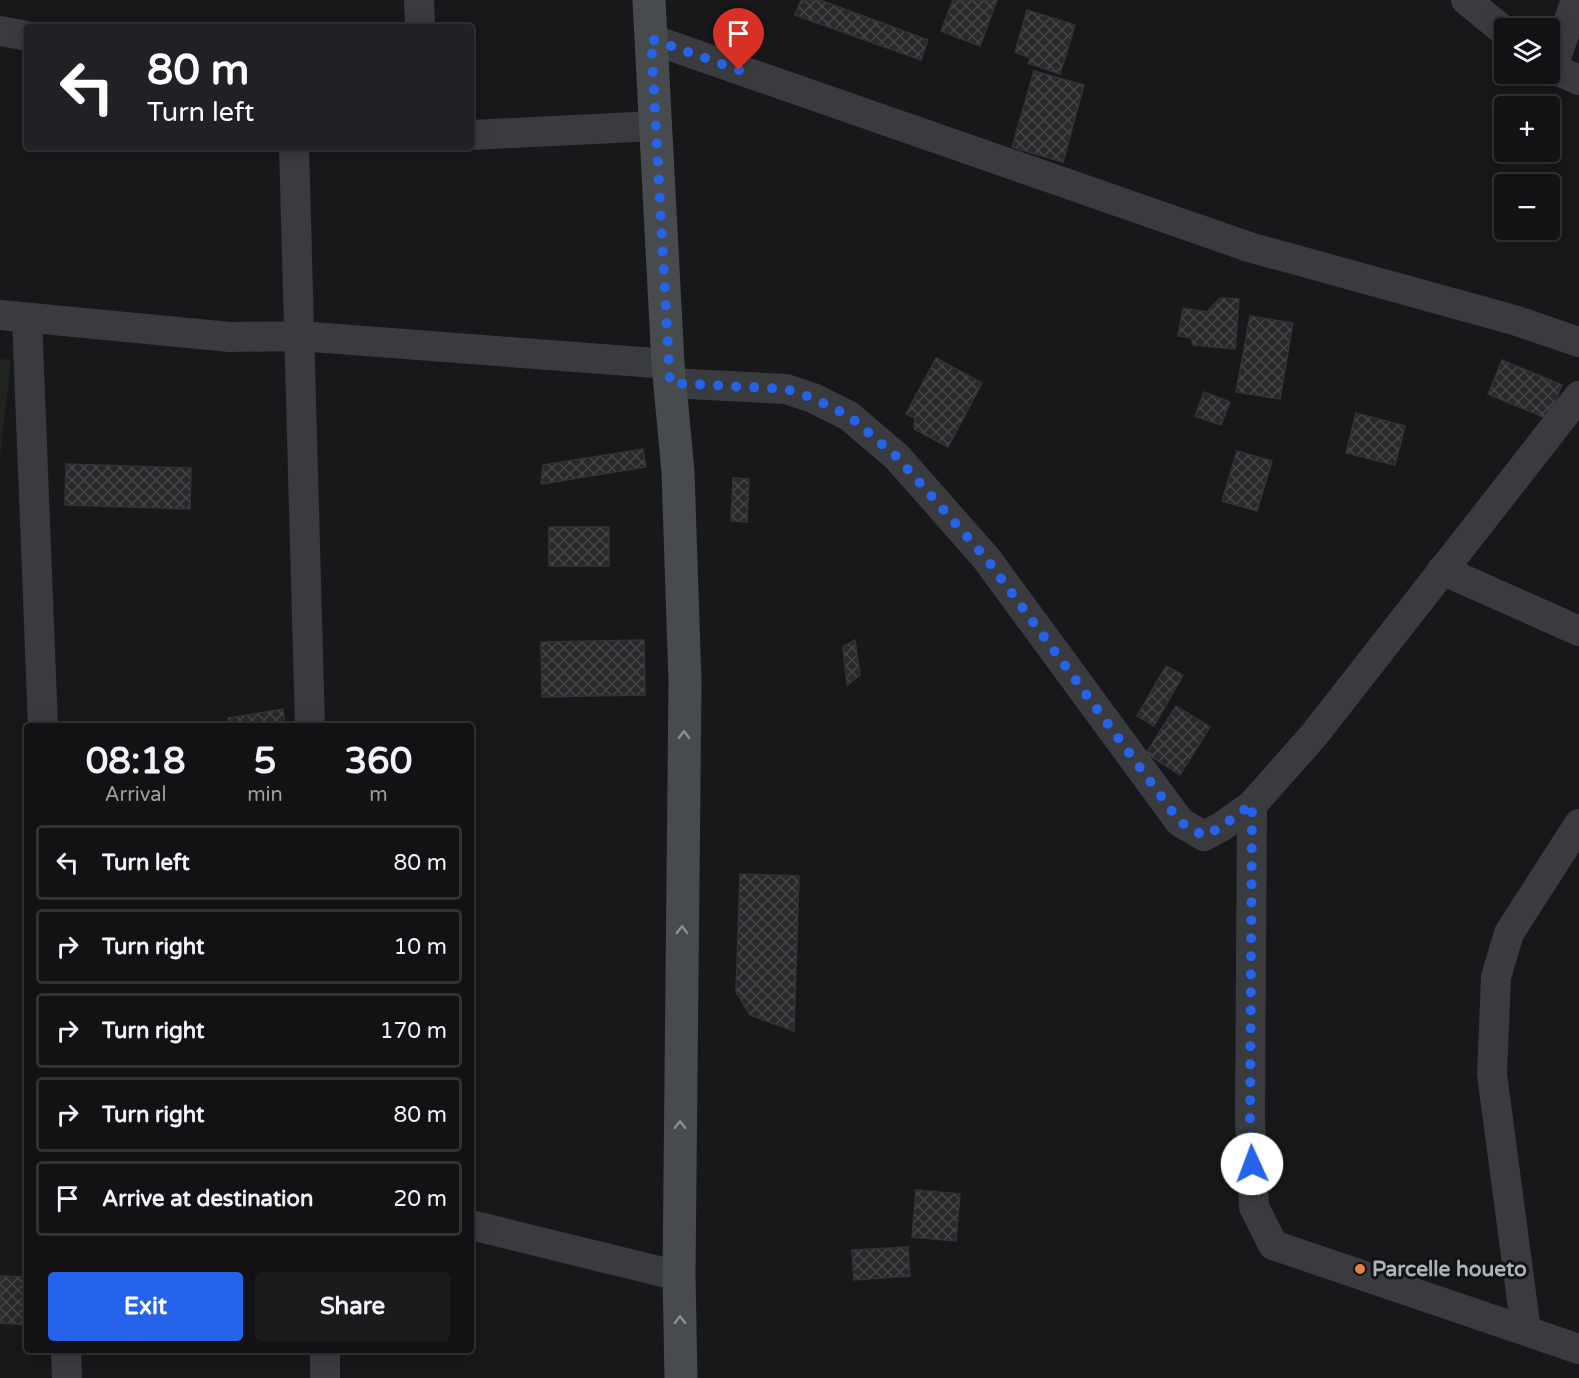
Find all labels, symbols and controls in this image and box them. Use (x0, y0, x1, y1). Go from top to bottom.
pin (713, 8, 764, 70)
icon: arrive (722, 17, 755, 50)
map controls (1494, 18, 1560, 240)
button: layers (1494, 18, 1560, 84)
text: 80 m (147, 45, 249, 96)
icon: left (48, 48, 126, 126)
text: Turn left (147, 96, 254, 129)
button: + (1494, 96, 1560, 162)
button: − (1494, 174, 1560, 240)
one-way arrow (678, 730, 690, 739)
text: 08:18 (86, 740, 186, 783)
text: 5 (254, 740, 276, 783)
text: 360 (344, 740, 412, 783)
text: Arrival (105, 783, 167, 807)
text: min (247, 783, 283, 807)
text: m (369, 783, 388, 807)
icon: left (51, 846, 84, 879)
text: Turn left (102, 850, 190, 876)
text: 80 m (393, 850, 447, 876)
one-way arrow (676, 925, 688, 934)
icon: right (51, 930, 84, 963)
text: Turn right (102, 934, 204, 960)
text: 10 m (393, 934, 447, 960)
icon: right (51, 1014, 84, 1047)
text: Turn right (102, 1018, 204, 1044)
text: 170 m (380, 1018, 447, 1044)
icon: right (51, 1098, 84, 1131)
text: Turn right (102, 1102, 204, 1128)
text: 80 m (393, 1102, 447, 1128)
one-way arrow (674, 1120, 687, 1129)
position arrow (1220, 1132, 1284, 1196)
icon: arrive (51, 1182, 84, 1215)
text: Arrive at destination (102, 1186, 313, 1212)
text: 20 m (393, 1186, 447, 1212)
place label: Parcelle houeto (1372, 1257, 1527, 1282)
marker: Parcelle houeto (1353, 1262, 1367, 1276)
button: Exit (48, 1272, 243, 1341)
button: Share (255, 1272, 450, 1341)
one-way arrow (674, 1315, 686, 1324)

